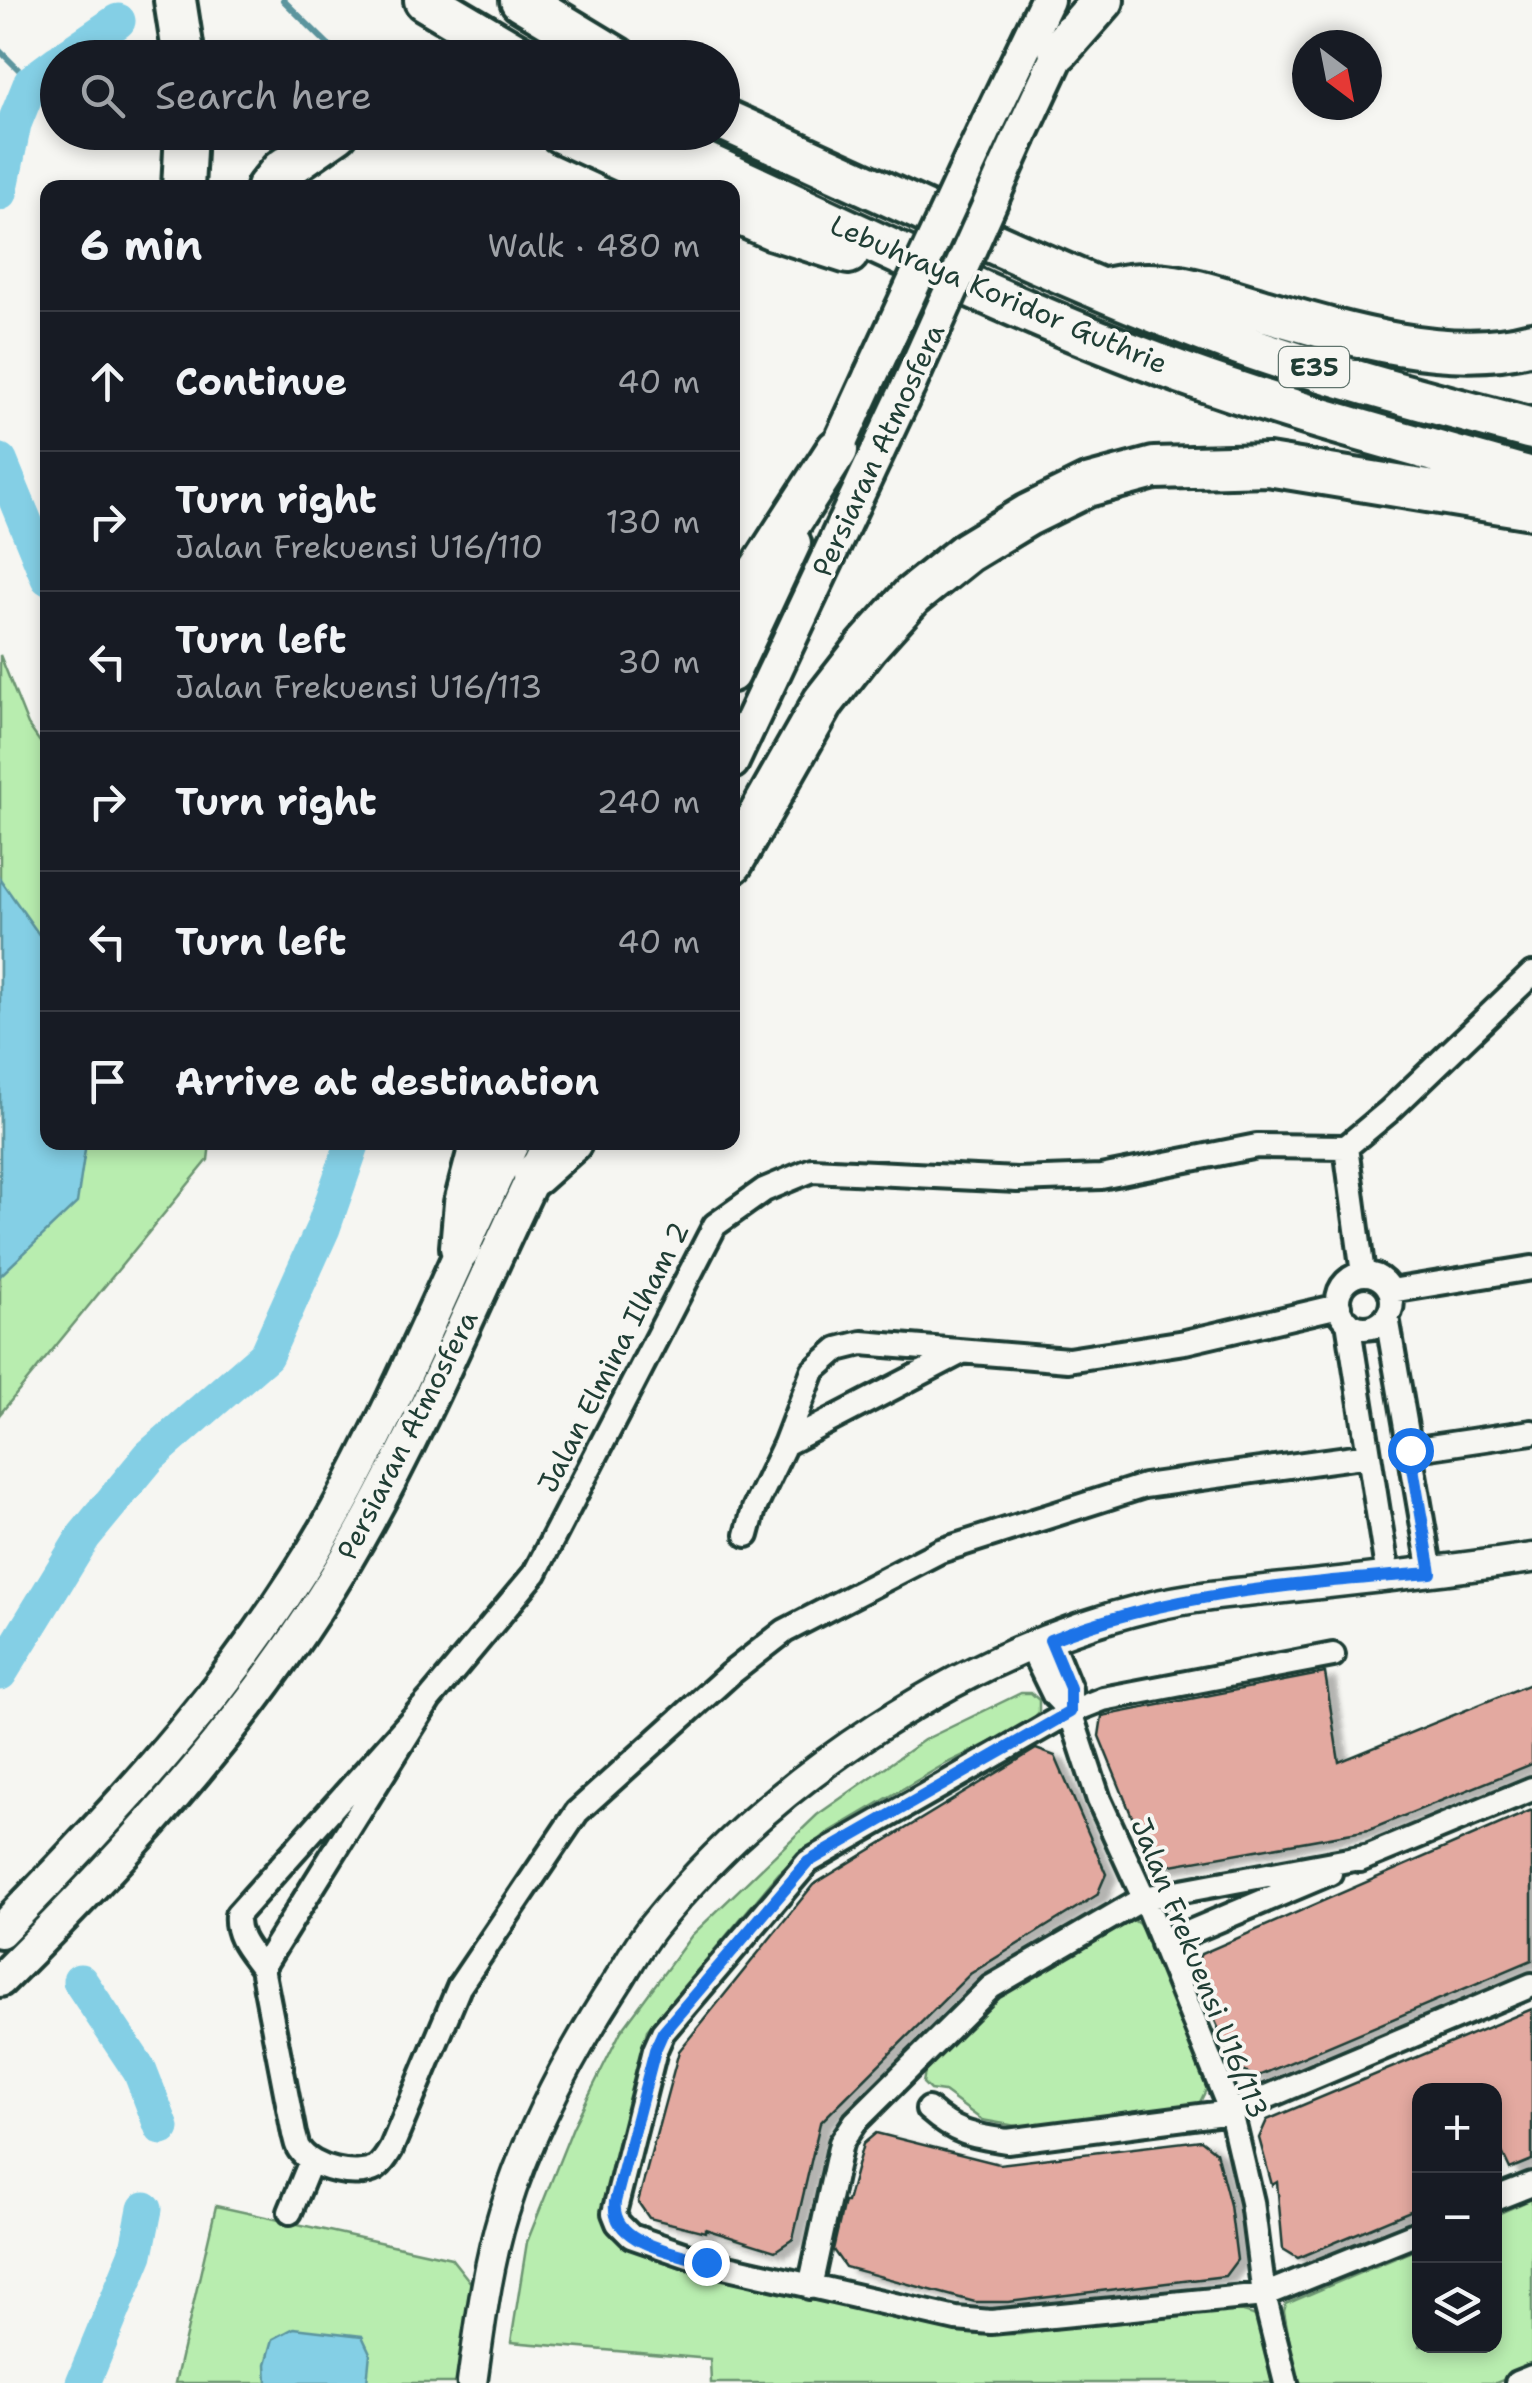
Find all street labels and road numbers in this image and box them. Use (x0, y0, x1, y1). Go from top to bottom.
street label: Lebuhraya Koridor Guthrie (825, 206, 1173, 382)
street label: Persiaran Atmosfera (803, 317, 953, 583)
road number: E35 (1279, 347, 1349, 387)
street label: Jalan Elmina Ilham 2 (528, 1215, 698, 1499)
street label: Persiaran Atmosfera (328, 1304, 486, 1566)
street label: Jalan Frekuensi U16/113 (1122, 1812, 1278, 2124)

